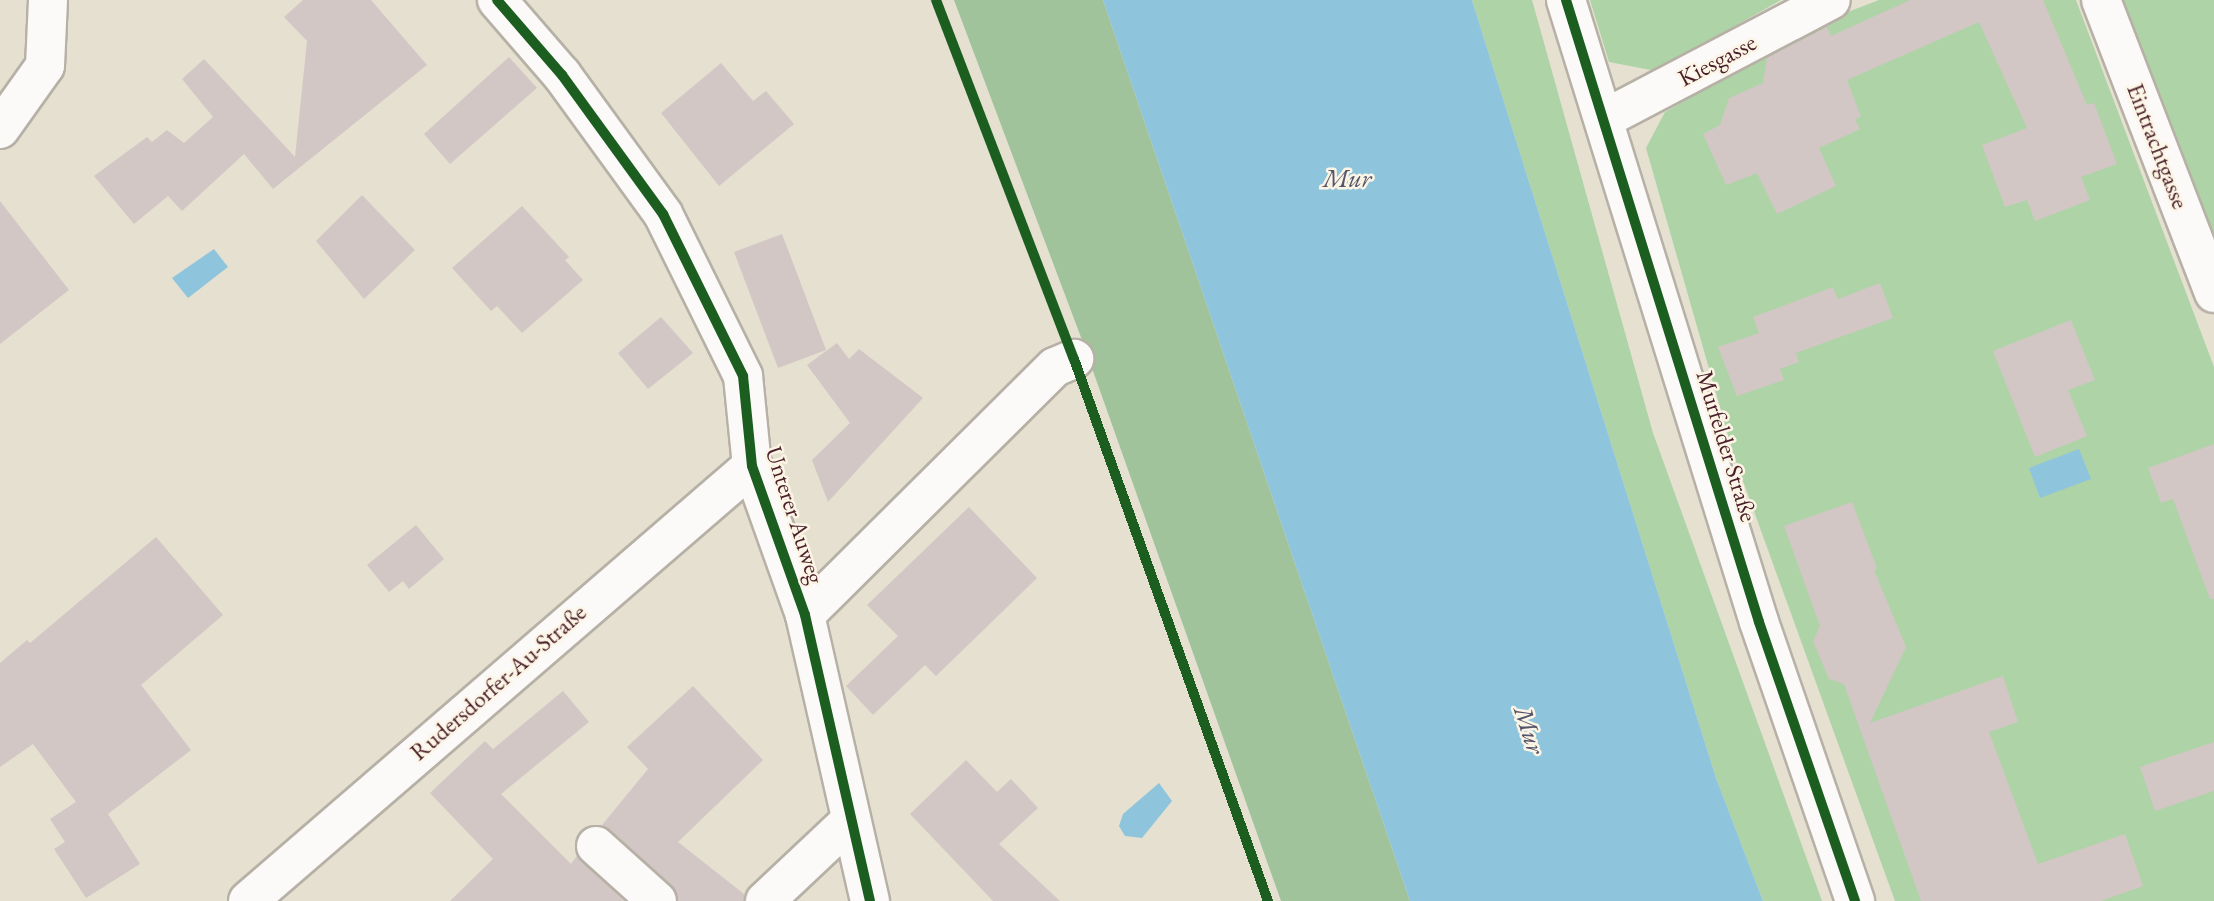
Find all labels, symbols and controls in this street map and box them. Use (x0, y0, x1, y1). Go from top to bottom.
street label: Kiesgasse (1673, 28, 1761, 92)
street label: Eintrachtgasse (2121, 79, 2195, 213)
water label: Mur (1323, 163, 1371, 195)
street label: Murfelder Straße (1690, 367, 1764, 525)
street label: Unterer Auweg (759, 443, 831, 587)
street label: Rudersdorfer-Au-Straße (404, 598, 592, 766)
water label: Mur (1507, 702, 1551, 758)

